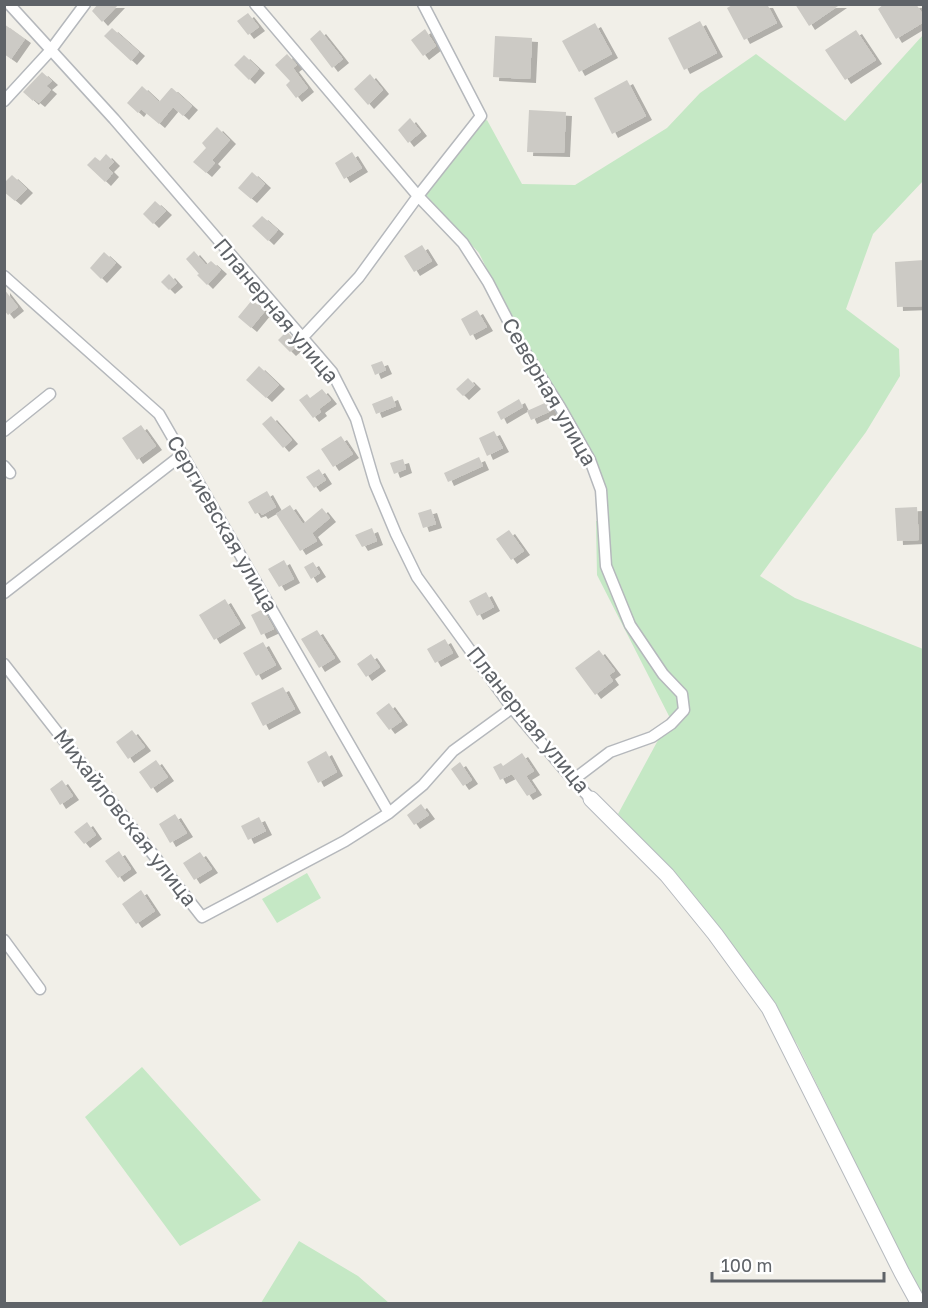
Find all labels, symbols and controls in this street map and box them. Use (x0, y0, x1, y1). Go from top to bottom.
street label: Планерная улица (209, 233, 345, 388)
street label: Северная улица (497, 313, 603, 470)
street label: Сергиевская улица (162, 430, 284, 617)
street label: Планерная улица (462, 641, 596, 798)
street label: Михайловская улица (49, 724, 203, 911)
scale bar (712, 1245, 884, 1283)
text: 100 m (721, 1254, 772, 1276)

